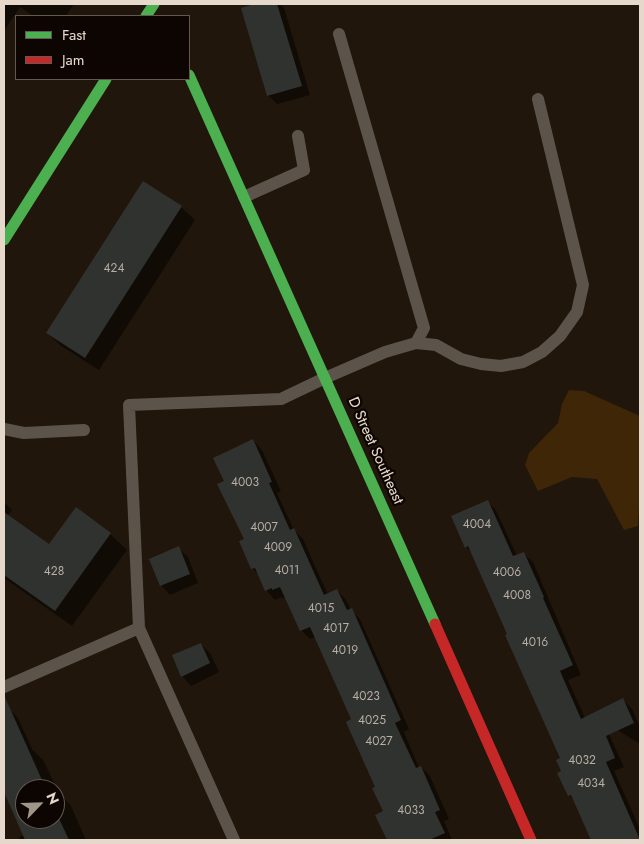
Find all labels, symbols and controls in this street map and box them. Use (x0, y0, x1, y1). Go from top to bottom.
legend (15, 15, 190, 80)
text: Fast (62, 24, 86, 46)
text: Jam (62, 49, 85, 71)
house number: 424 (104, 262, 124, 276)
street label: D Street Southeast (343, 395, 407, 507)
house number: 4003 (231, 476, 259, 490)
house number: 4004 (463, 518, 491, 532)
house number: 4007 (250, 521, 278, 535)
house number: 4009 (264, 541, 292, 555)
house number: 4011 (275, 564, 299, 578)
house number: 428 (44, 565, 64, 579)
house number: 4006 (493, 566, 521, 580)
house number: 4008 (503, 589, 531, 603)
house number: 4015 (308, 602, 334, 616)
house number: 4017 (323, 622, 349, 636)
house number: 4016 (522, 636, 548, 650)
house number: 4019 (332, 644, 358, 658)
house number: 4023 (352, 690, 380, 704)
house number: 4025 (358, 714, 386, 728)
house number: 4027 (365, 735, 393, 749)
house number: 4032 (568, 754, 596, 768)
house number: 4034 (577, 777, 605, 791)
north arrow (15, 779, 65, 829)
text: N (41, 789, 64, 807)
house number: 4033 (397, 804, 425, 818)

